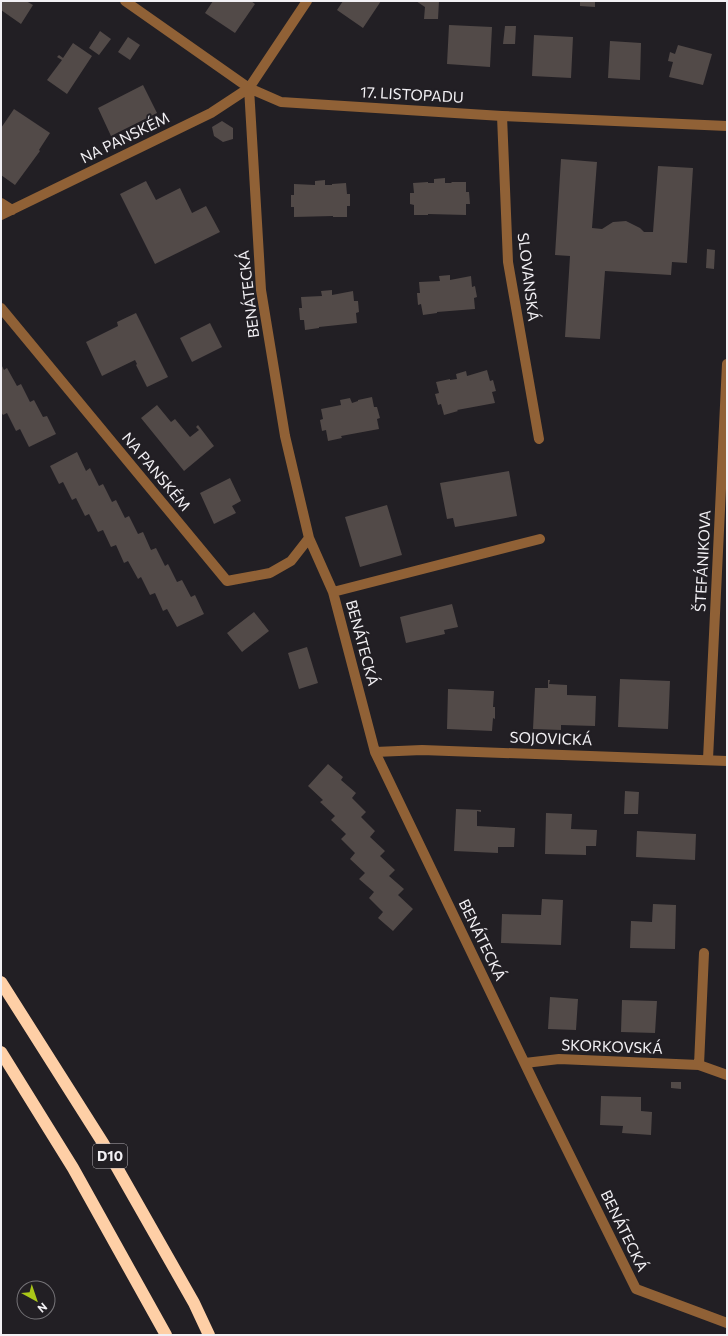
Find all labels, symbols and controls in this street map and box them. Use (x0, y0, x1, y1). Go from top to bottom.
street label: 17. LISTOPADU (360, 82, 464, 106)
street label: NA PANSKÉM (77, 107, 172, 166)
street label: SLOVANSKÁ (515, 231, 544, 322)
street label: BENÁTECKÁ (233, 249, 262, 339)
street label: NA PANSKÉM (119, 428, 196, 514)
street label: ŠTEFÁNIKOVA (689, 509, 714, 612)
street label: BENÁTECKÁ (343, 598, 384, 688)
street label: SOJOVICKÁ (509, 727, 593, 748)
street label: BENÁTECKÁ (455, 896, 511, 983)
street label: SKORKOVSKÁ (561, 1034, 663, 1057)
road number: D10 (93, 1144, 127, 1168)
street label: BENÁTECKÁ (597, 1187, 653, 1274)
north arrow (16, 1280, 56, 1320)
text: N (35, 1300, 50, 1316)

